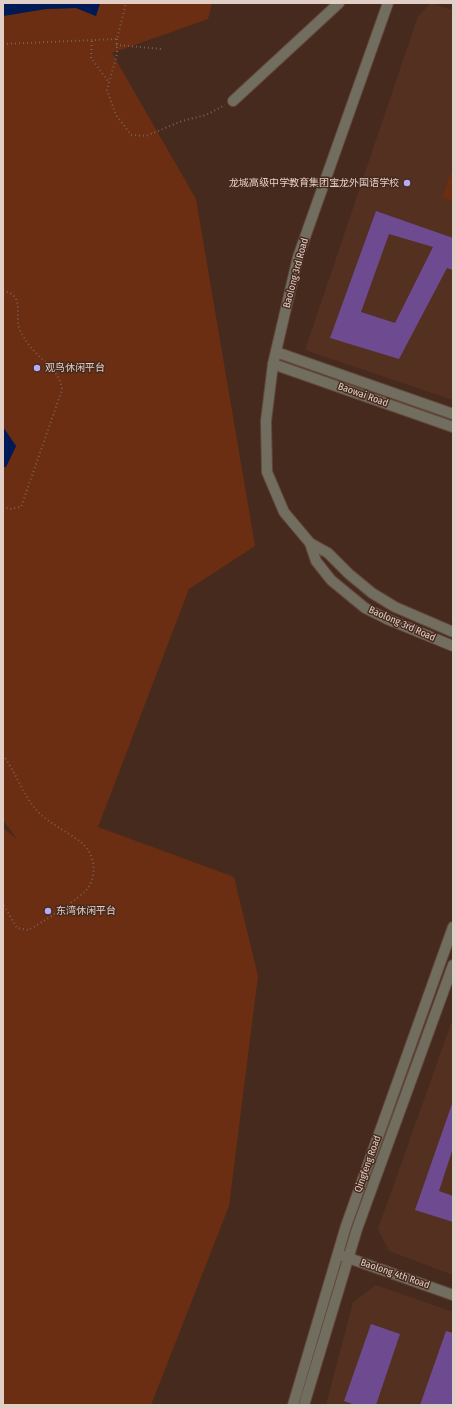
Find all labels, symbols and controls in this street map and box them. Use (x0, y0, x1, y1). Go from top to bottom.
place label: 龙城高级中学教育集团宝龙外国语学校 (229, 177, 399, 189)
marker: 龙城高级中学教育集团宝龙外国语学校 (402, 178, 412, 188)
street label: Baolong 3rd Road (281, 237, 311, 309)
place label: 观鸟休闲平台 (45, 362, 105, 374)
marker: 观鸟休闲平台 (32, 363, 42, 373)
street label: Baowai Road (336, 380, 390, 410)
street label: Baolong 3rd Road (367, 604, 437, 644)
place label: 东湾休闲平台 (56, 905, 116, 917)
marker: 东湾休闲平台 (43, 906, 53, 916)
street label: Qingfeng Road (352, 1134, 384, 1194)
street label: Baolong 4th Road (359, 1257, 431, 1291)

